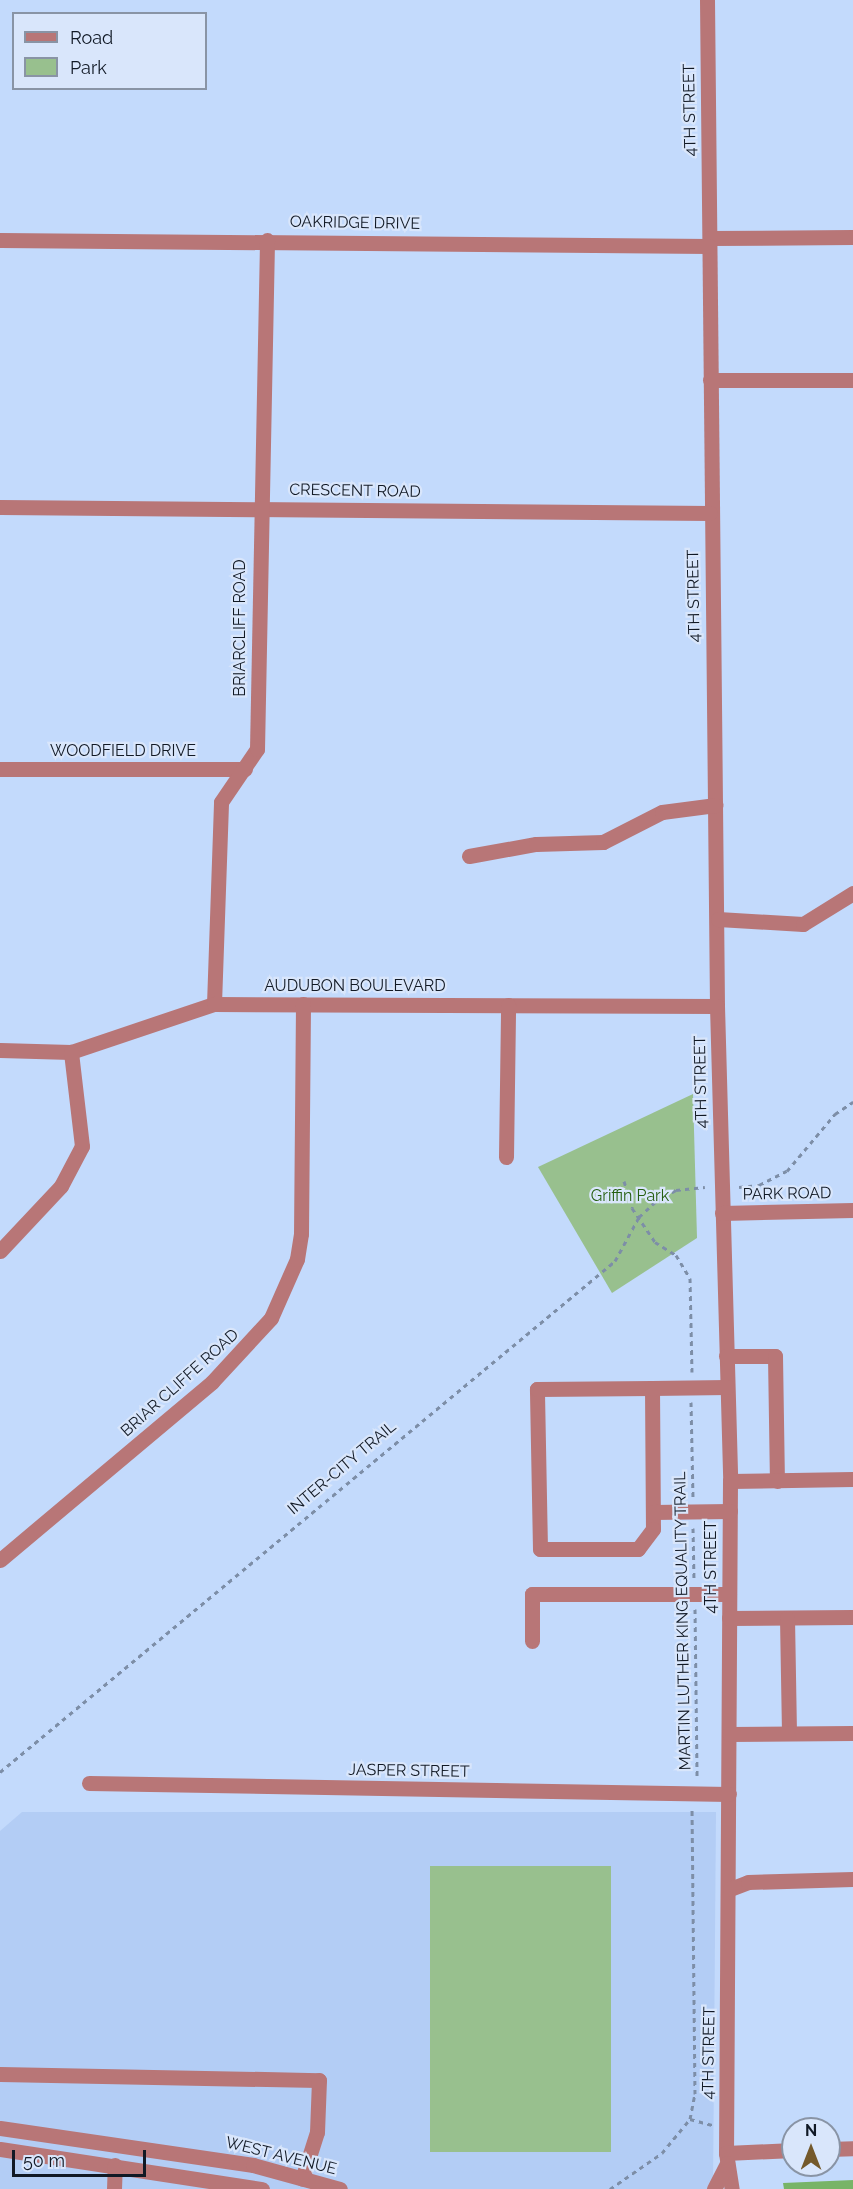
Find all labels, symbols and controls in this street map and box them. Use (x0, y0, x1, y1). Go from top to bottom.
legend (12, 12, 207, 90)
text: Road (70, 27, 113, 48)
text: Park (70, 57, 107, 78)
street label: 4TH STREET (680, 63, 700, 157)
street label: OAKRIDGE DRIVE (290, 212, 420, 234)
street label: CRESCENT ROAD (289, 480, 421, 502)
street label: 4TH STREET (684, 549, 704, 643)
street label: BRIARCLIFF ROAD (230, 559, 250, 697)
street label: WOODFIELD DRIVE (50, 741, 196, 761)
street label: AUDUBON BOULEVARD (264, 976, 446, 996)
street label: 4TH STREET (691, 1035, 711, 1129)
street label: PARK ROAD (742, 1184, 832, 1204)
park label: Griffin Park (591, 1186, 669, 1206)
street label: BRIAR CLIFFE ROAD (117, 1325, 243, 1441)
street label: INTER-CITY TRAIL (284, 1417, 400, 1519)
street label: MARTIN LUTHER KING EQUALITY TRAIL (671, 1471, 695, 1771)
street label: 4TH STREET (701, 1521, 721, 1613)
street label: JASPER STREET (348, 1760, 470, 1782)
street label: 4TH STREET (699, 2006, 719, 2100)
north arrow (781, 2117, 841, 2177)
text: N (805, 2121, 817, 2140)
street label: WEST AVENUE (223, 2133, 339, 2179)
scale bar (15, 2138, 148, 2176)
text: 50 m (23, 2150, 65, 2171)

